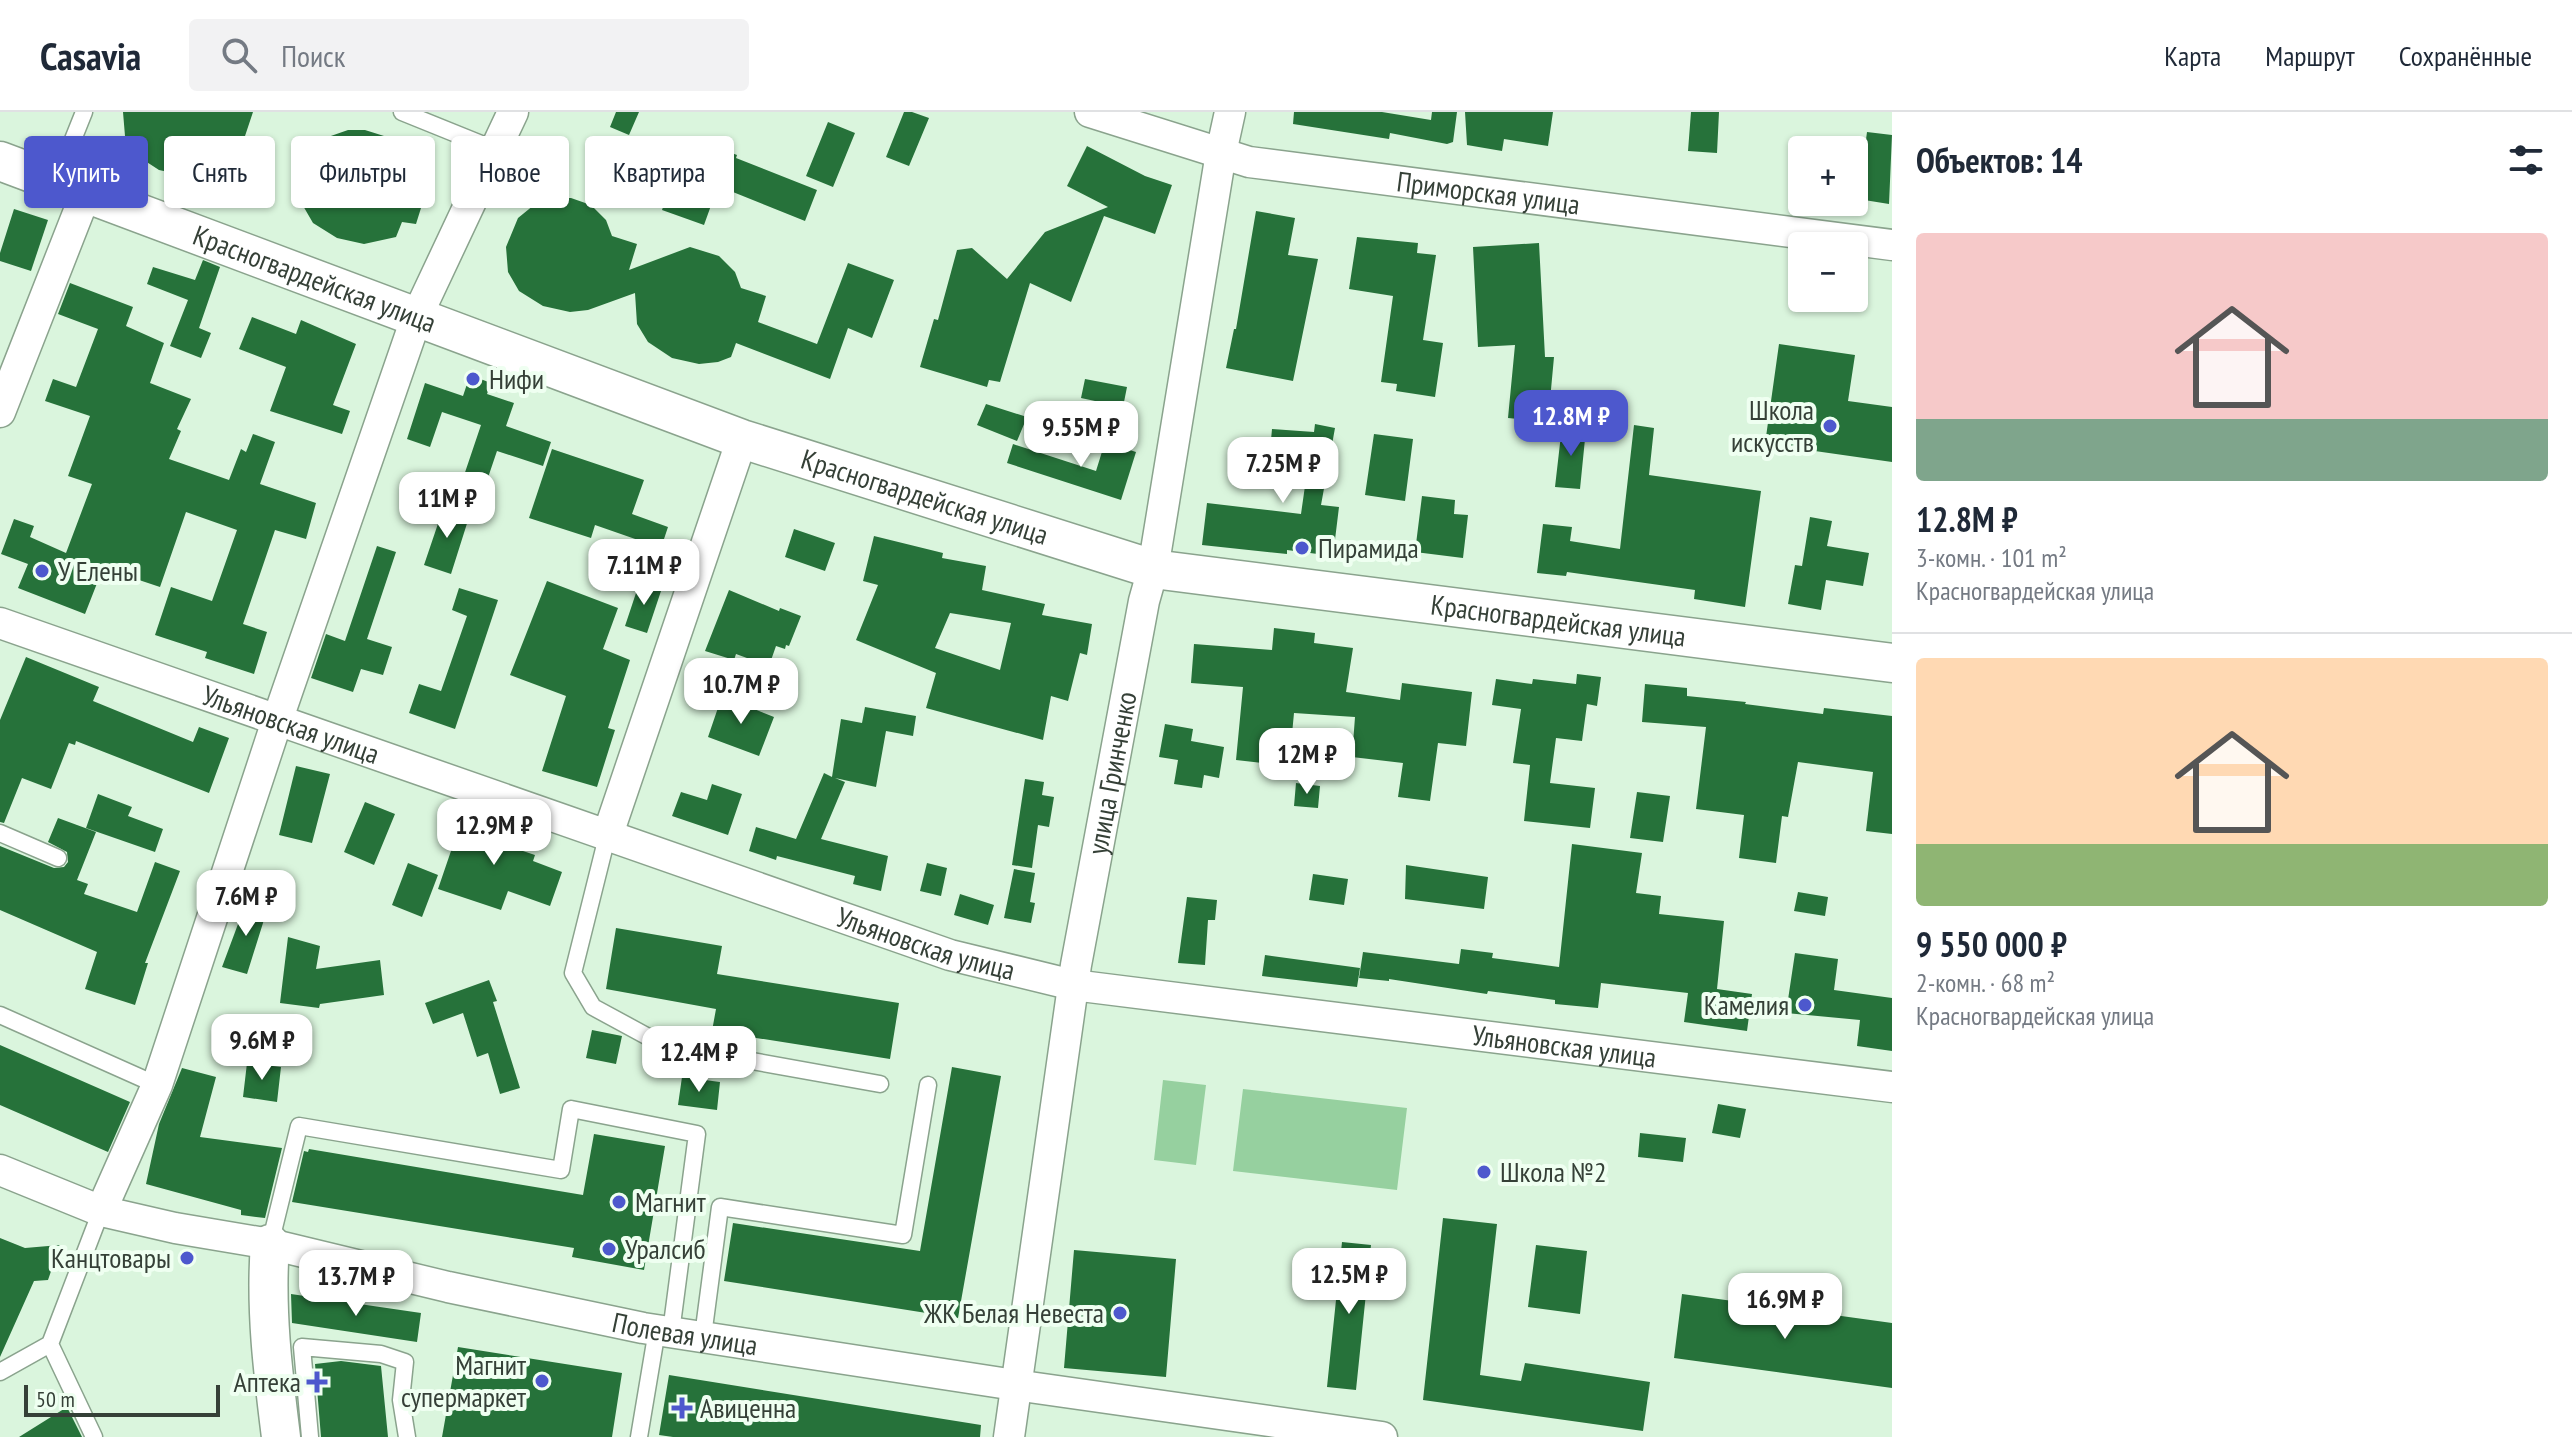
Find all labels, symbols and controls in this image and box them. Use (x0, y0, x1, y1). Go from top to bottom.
search box (189, 19, 749, 91)
text: Casavia (40, 31, 141, 80)
icon: search (217, 33, 261, 77)
text: Поиск (281, 36, 345, 75)
text: Карта (2164, 37, 2221, 74)
text: Маршрут (2265, 37, 2355, 74)
text: Сохранённые (2399, 37, 2532, 74)
chip: Купить (24, 136, 148, 208)
chip: Снять (164, 136, 275, 208)
chip: Фильтры (291, 136, 435, 208)
chip: Новое (451, 136, 569, 208)
chip: Квартира (585, 136, 734, 208)
map controls (1788, 136, 1868, 312)
button: + (1788, 136, 1868, 216)
text: Объектов: 14 (1916, 138, 2083, 182)
icon: filters (2504, 138, 2548, 182)
street label: Приморская улица (1395, 162, 1582, 223)
street label: Красногвардейская улица (188, 216, 442, 341)
button: − (1788, 232, 1868, 312)
icon: home (2160, 285, 2304, 429)
place label: Нифи (489, 360, 544, 397)
marker: Нифи (464, 370, 482, 388)
pin: 12.8M ₽ (1497, 390, 1645, 458)
place label: Школа искусств (1731, 391, 1814, 460)
text: 12.8M ₽ (1532, 399, 1610, 432)
pin: 9.55M ₽ (1007, 401, 1155, 469)
text: 9.55M ₽ (1042, 410, 1120, 443)
marker: Школа искусств (1821, 417, 1839, 435)
pin: 7.25M ₽ (1209, 437, 1357, 505)
street label: Красногвардейская улица (797, 440, 1053, 553)
text: 7.25M ₽ (1245, 446, 1321, 479)
pin: 11M ₽ (391, 472, 503, 540)
text: 11M ₽ (417, 481, 477, 514)
text: 12.8M ₽ (1916, 497, 2018, 541)
place label: Пирамида (1318, 529, 1419, 566)
pin: 7.11M ₽ (570, 539, 718, 607)
marker: Пирамида (1293, 539, 1311, 557)
text: 3-комн. · 101 m² (1916, 541, 2067, 574)
text: 7.11M ₽ (606, 548, 682, 581)
place label: У Елены (58, 552, 138, 589)
marker: У Елены (33, 562, 51, 580)
text: Красногвардейская улица (1916, 574, 2154, 607)
street label: Красногвардейская улица (1429, 586, 1688, 655)
pin: 10.7M ₽ (667, 658, 815, 726)
text: 10.7M ₽ (702, 667, 780, 700)
street label: Ульяновская улица (197, 676, 384, 772)
street label: улица Гринченко (1078, 688, 1145, 858)
icon: home (2160, 710, 2304, 854)
pin: 12M ₽ (1251, 728, 1363, 796)
text: 12M ₽ (1277, 737, 1337, 770)
pin: 12.9M ₽ (420, 799, 568, 867)
text: 12.9M ₽ (455, 808, 533, 841)
pin: 7.6M ₽ (181, 870, 311, 938)
text: 7.6M ₽ (215, 879, 277, 912)
street label: Ульяновская улица (832, 898, 1019, 988)
text: 9 550 000 ₽ (1916, 922, 2067, 966)
text: 2-комн. · 68 m² (1916, 966, 2055, 999)
place label: Камелия (1704, 986, 1789, 1023)
marker: Камелия (1796, 996, 1814, 1014)
text: Красногвардейская улица (1916, 999, 2154, 1032)
pin: 9.6M ₽ (197, 1014, 327, 1082)
street label: Ульяновская улица (1470, 1016, 1658, 1075)
text: 9.6M ₽ (229, 1023, 295, 1056)
pin: 12.4M ₽ (625, 1026, 773, 1094)
text: 12.4M ₽ (660, 1035, 738, 1068)
place label: Школа №2 (1500, 1153, 1607, 1190)
marker: Школа №2 (1475, 1163, 1493, 1181)
place label: Магнит (635, 1183, 706, 1220)
marker: Магнит (610, 1193, 628, 1211)
place label: Уралсиб (625, 1230, 706, 1267)
place label: Канцтовары (51, 1239, 171, 1276)
marker: Уралсиб (600, 1240, 618, 1258)
pin: 12.5M ₽ (1275, 1248, 1423, 1316)
marker: Канцтовары (178, 1249, 196, 1267)
pin: 13.7M ₽ (282, 1250, 430, 1318)
text: 12.5M ₽ (1310, 1257, 1388, 1290)
text: 13.7M ₽ (317, 1259, 395, 1292)
pin: 16.9M ₽ (1711, 1273, 1859, 1341)
text: 16.9M ₽ (1746, 1282, 1824, 1315)
place label: ЖК Белая Невеста (923, 1294, 1104, 1331)
street label: Полевая улица (609, 1303, 760, 1363)
marker: ЖК Белая Невеста (1111, 1304, 1129, 1322)
place label: Магнит супермаркет (401, 1346, 526, 1415)
place label: Аптека (233, 1363, 301, 1400)
marker: Магнит супермаркет (533, 1372, 551, 1390)
marker: Аптека (308, 1373, 326, 1391)
scale bar (24, 1381, 220, 1417)
text: 50 m (36, 1385, 75, 1413)
place label: Авиценна (700, 1389, 796, 1426)
marker: Авиценна (671, 1397, 693, 1419)

